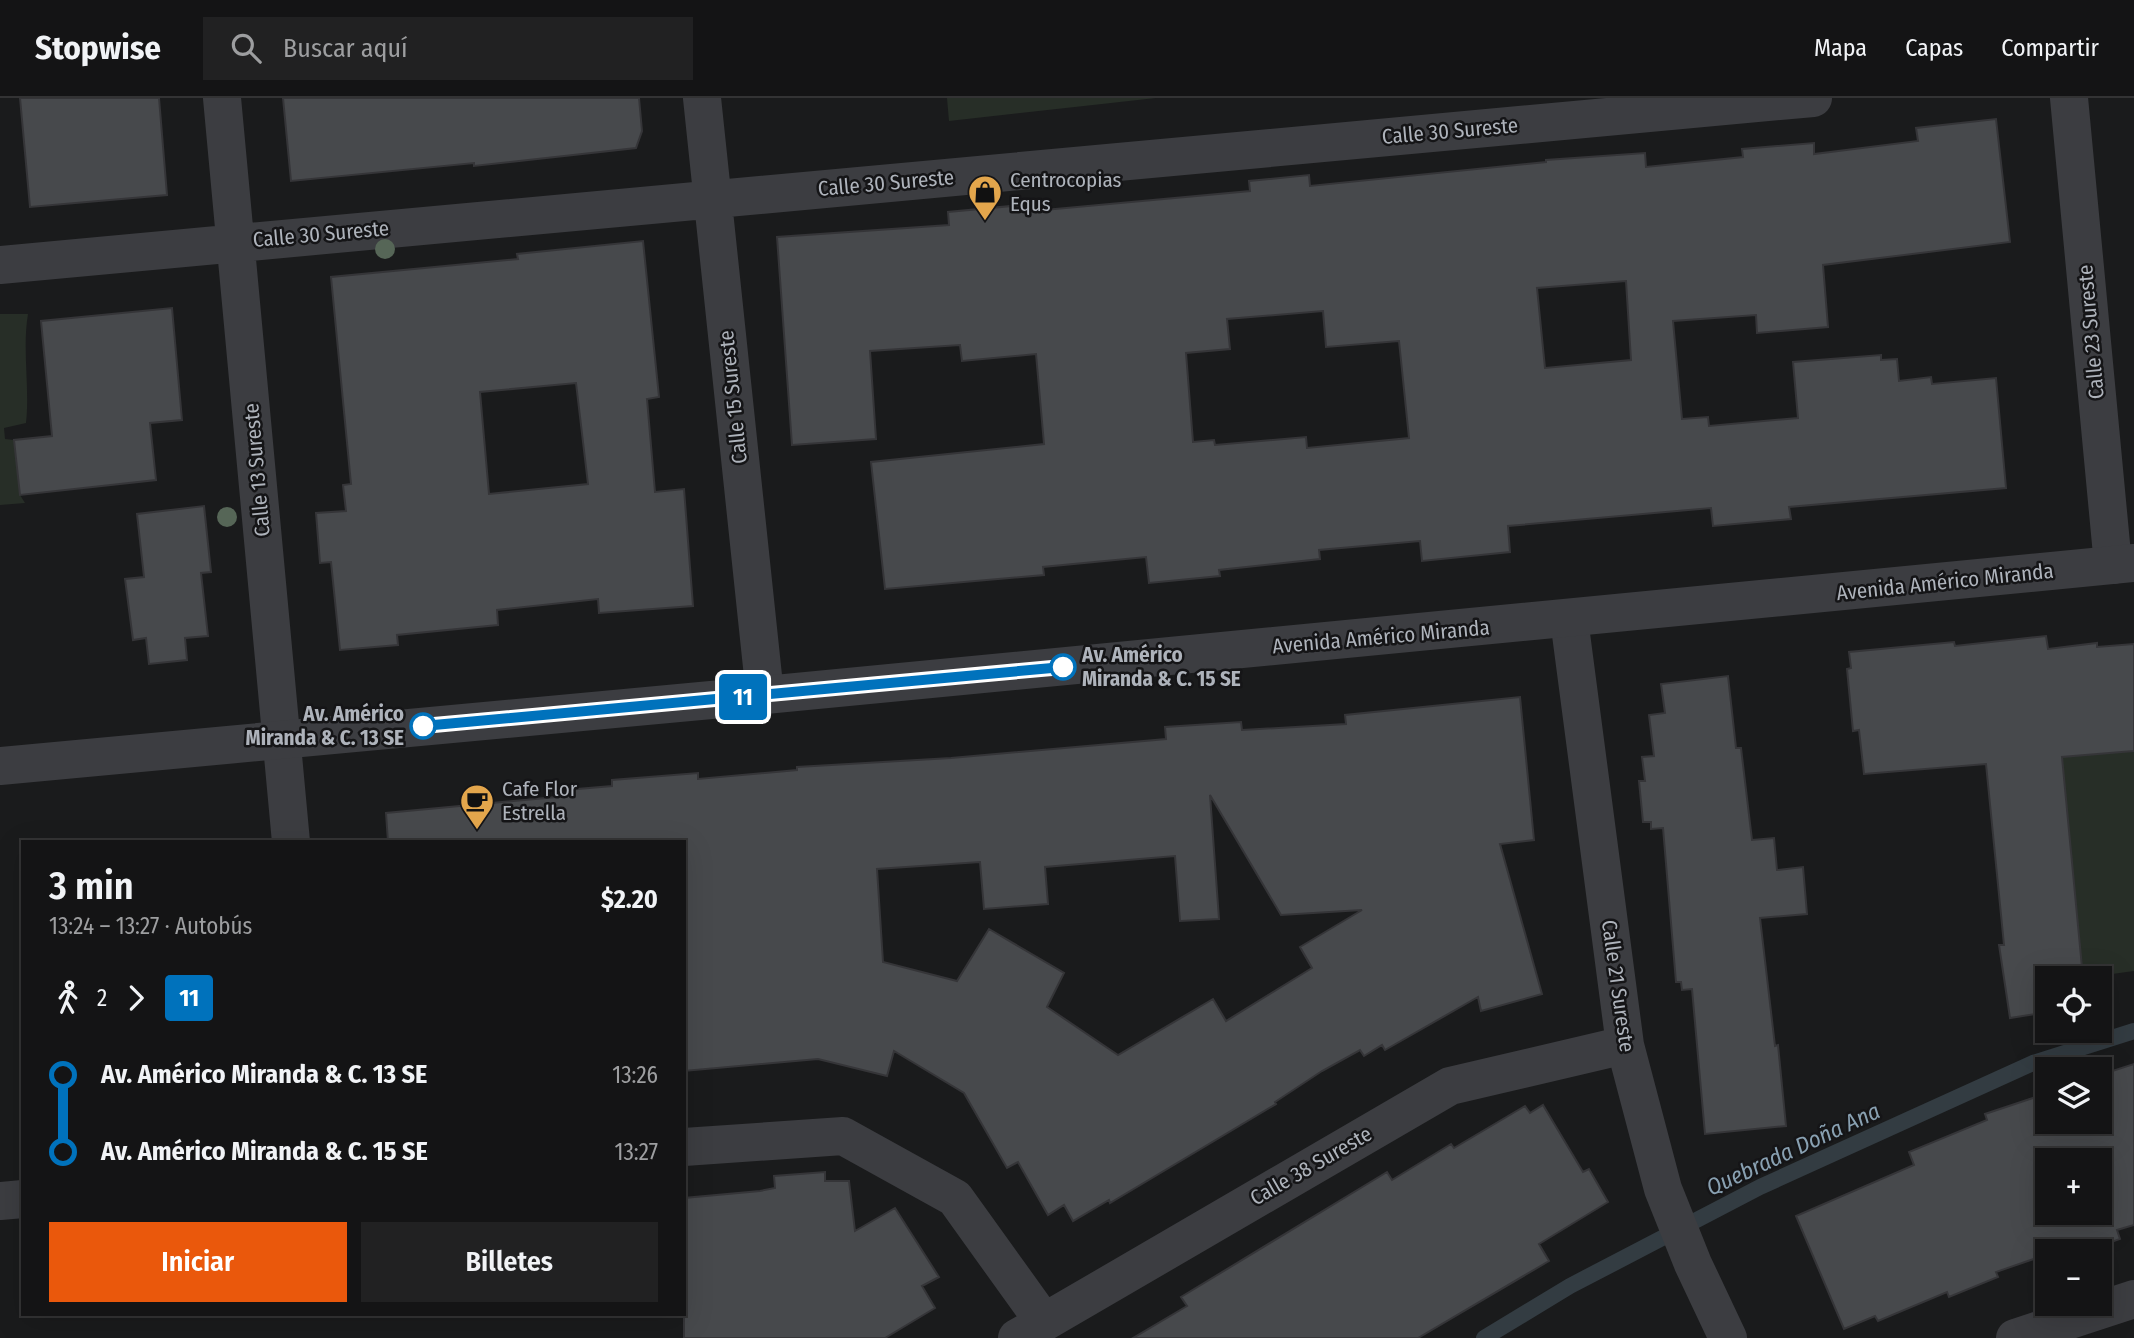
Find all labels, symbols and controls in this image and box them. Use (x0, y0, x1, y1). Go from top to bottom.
search box (203, 17, 693, 80)
text: Stopwise (35, 28, 161, 68)
icon: search (227, 29, 265, 67)
text: Buscar aquí (283, 33, 408, 64)
text: Mapa (1814, 34, 1867, 62)
text: Capas (1905, 34, 1963, 62)
text: Compartir (2001, 34, 2099, 62)
street label: Calle 30 Sureste (1381, 112, 1519, 150)
street label: Calle 30 Sureste (817, 164, 955, 202)
place label: Centrocopias Equs (1010, 167, 1122, 217)
shop icon: Centrocopias Equs (966, 173, 1004, 222)
street label: Calle 30 Sureste (252, 215, 390, 253)
street label: Calle 23 Sureste (2072, 264, 2110, 400)
street label: Calle 15 Sureste (713, 329, 753, 465)
street label: Calle 13 Sureste (238, 402, 276, 538)
street label: Avenida Américo Miranda (1835, 558, 2055, 606)
street label: Avenida Américo Miranda (1271, 615, 1491, 659)
place label: Av. Américo Miranda & C. 15 SE (1081, 642, 1241, 692)
marker: Av. Américo Miranda & C. 15 SE (1050, 654, 1076, 680)
line badge: 11 (712, 674, 774, 720)
text: 11 (733, 683, 753, 711)
place label: Av. Américo Miranda & C. 13 SE (246, 701, 404, 751)
marker: Av. Américo Miranda & C. 13 SE (410, 713, 436, 739)
place label: Cafe Flor Estrella (502, 776, 578, 826)
cafe icon: Cafe Flor Estrella (458, 782, 496, 831)
text: 3 min (49, 863, 134, 909)
text: $2.20 (601, 884, 658, 915)
text: 13:24 – 13:27 · Autobús (49, 912, 252, 940)
street label: Calle 21 Sureste (1596, 918, 1640, 1054)
map controls (2035, 966, 2112, 1316)
button: locate (2035, 966, 2112, 1043)
icon: walk (49, 979, 87, 1017)
icon: forward (117, 979, 155, 1017)
text: 2 (97, 984, 107, 1012)
text: 11 (179, 984, 199, 1012)
button: layers (2035, 1057, 2112, 1134)
text: Av. Américo Miranda & C. 13 SE (101, 1059, 427, 1090)
text: 13:26 (612, 1061, 658, 1089)
water label: Quebrada Doña Ana (1702, 1096, 1884, 1202)
street label: Calle 38 Sureste (1246, 1121, 1376, 1211)
text: Av. Américo Miranda & C. 15 SE (101, 1136, 428, 1167)
text: 13:27 (614, 1138, 658, 1166)
button: + (2035, 1148, 2112, 1225)
button: Iniciar (49, 1222, 347, 1302)
button: Billetes (361, 1222, 658, 1302)
button: − (2035, 1239, 2112, 1316)

